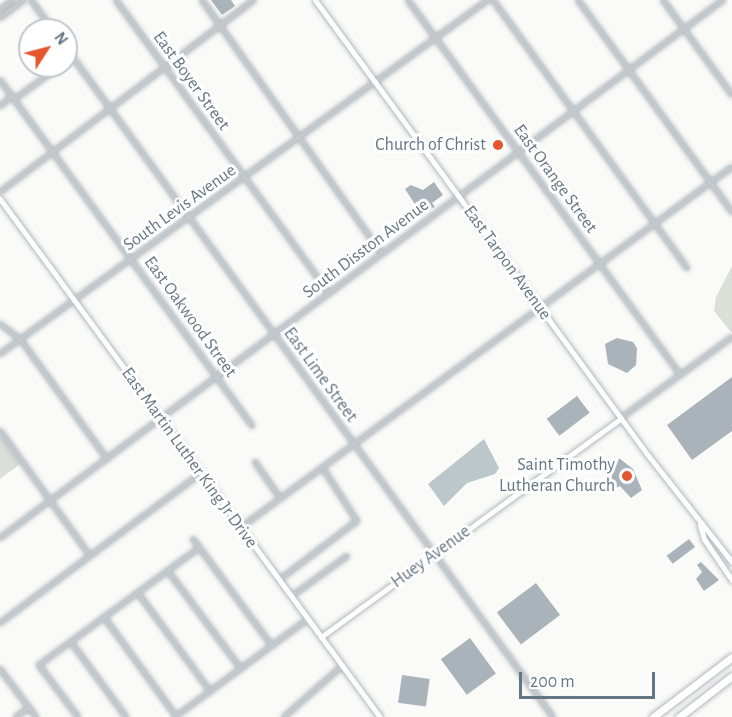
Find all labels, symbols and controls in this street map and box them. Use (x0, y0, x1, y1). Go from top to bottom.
north arrow (18, 18, 78, 78)
street label: East Boyer Street (148, 27, 234, 135)
text: N (51, 29, 71, 48)
street label: East Orange Street (508, 121, 602, 237)
place label: Church of Christ (375, 134, 486, 156)
marker: Church of Christ (491, 138, 505, 152)
street label: South Levis Avenue (120, 160, 240, 256)
street label: South Disston Avenue (299, 195, 433, 303)
street label: East Tarpon Avenue (458, 202, 556, 324)
street label: East Oakwood Street (139, 252, 241, 382)
street label: East Lime Street (278, 323, 362, 427)
street label: East Martin Luther King Jr Drive (116, 363, 262, 553)
place label: Saint Timothy Lutheran Church (499, 455, 615, 498)
marker: Saint Timothy Lutheran Church (620, 469, 634, 483)
street label: Huey Avenue (387, 521, 475, 593)
scale bar (522, 660, 658, 698)
text: 200 m (530, 673, 575, 691)

